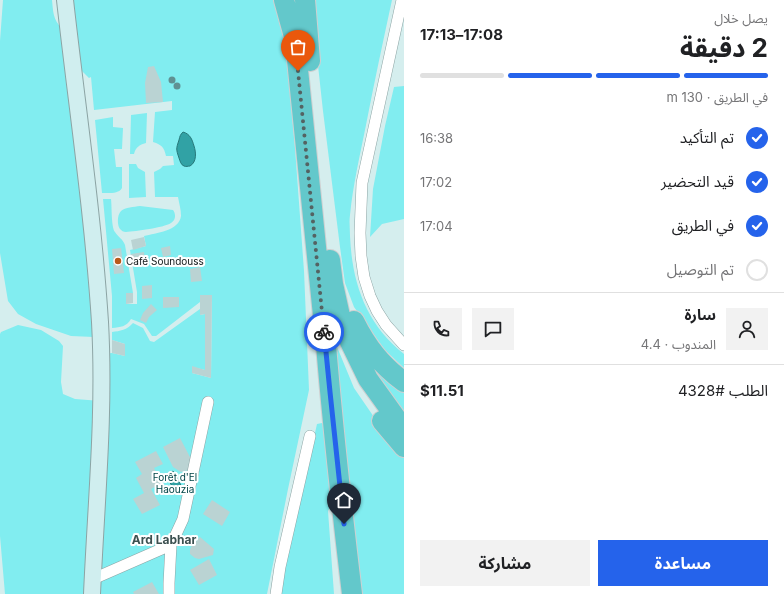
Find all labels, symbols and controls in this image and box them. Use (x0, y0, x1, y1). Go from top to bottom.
text: يصل خلال (714, 10, 768, 26)
text: 17:08–17:13 (420, 25, 503, 44)
pin (281, 30, 315, 71)
text: 2 دقيقة (680, 32, 768, 63)
icon: bag (287, 36, 309, 58)
text: في الطريق · 130 m (666, 89, 768, 105)
icon: check (746, 127, 768, 149)
text: تم التأكيد (680, 128, 734, 147)
text: 16:38 (420, 130, 453, 146)
icon: check (746, 171, 768, 193)
text: قيد التحضير (661, 172, 734, 191)
text: 17:02 (420, 174, 452, 190)
icon: check (746, 215, 768, 237)
text: في الطريق (672, 216, 734, 235)
text: 17:04 (420, 218, 453, 234)
place label: Café Soundouss (126, 255, 204, 267)
marker: Café Soundouss (113, 256, 123, 266)
text: تم التوصيل (667, 260, 734, 279)
text: سارة (684, 305, 716, 324)
button: phone (420, 308, 462, 350)
button: chat (472, 308, 514, 350)
button: person (726, 308, 768, 350)
courier (304, 312, 344, 352)
icon: bike (313, 321, 335, 343)
text: المندوب · 4.4 (641, 336, 716, 352)
text: $11.51 (420, 381, 464, 400)
text: الطلب #4328 (678, 381, 768, 400)
park label: Forêt d'El Haouzia (153, 471, 197, 495)
pin (327, 483, 361, 524)
icon: home (333, 489, 355, 511)
district label: Ard Labhar (132, 532, 196, 547)
button: مشاركة (420, 540, 590, 586)
button: مساعدة (598, 540, 768, 586)

